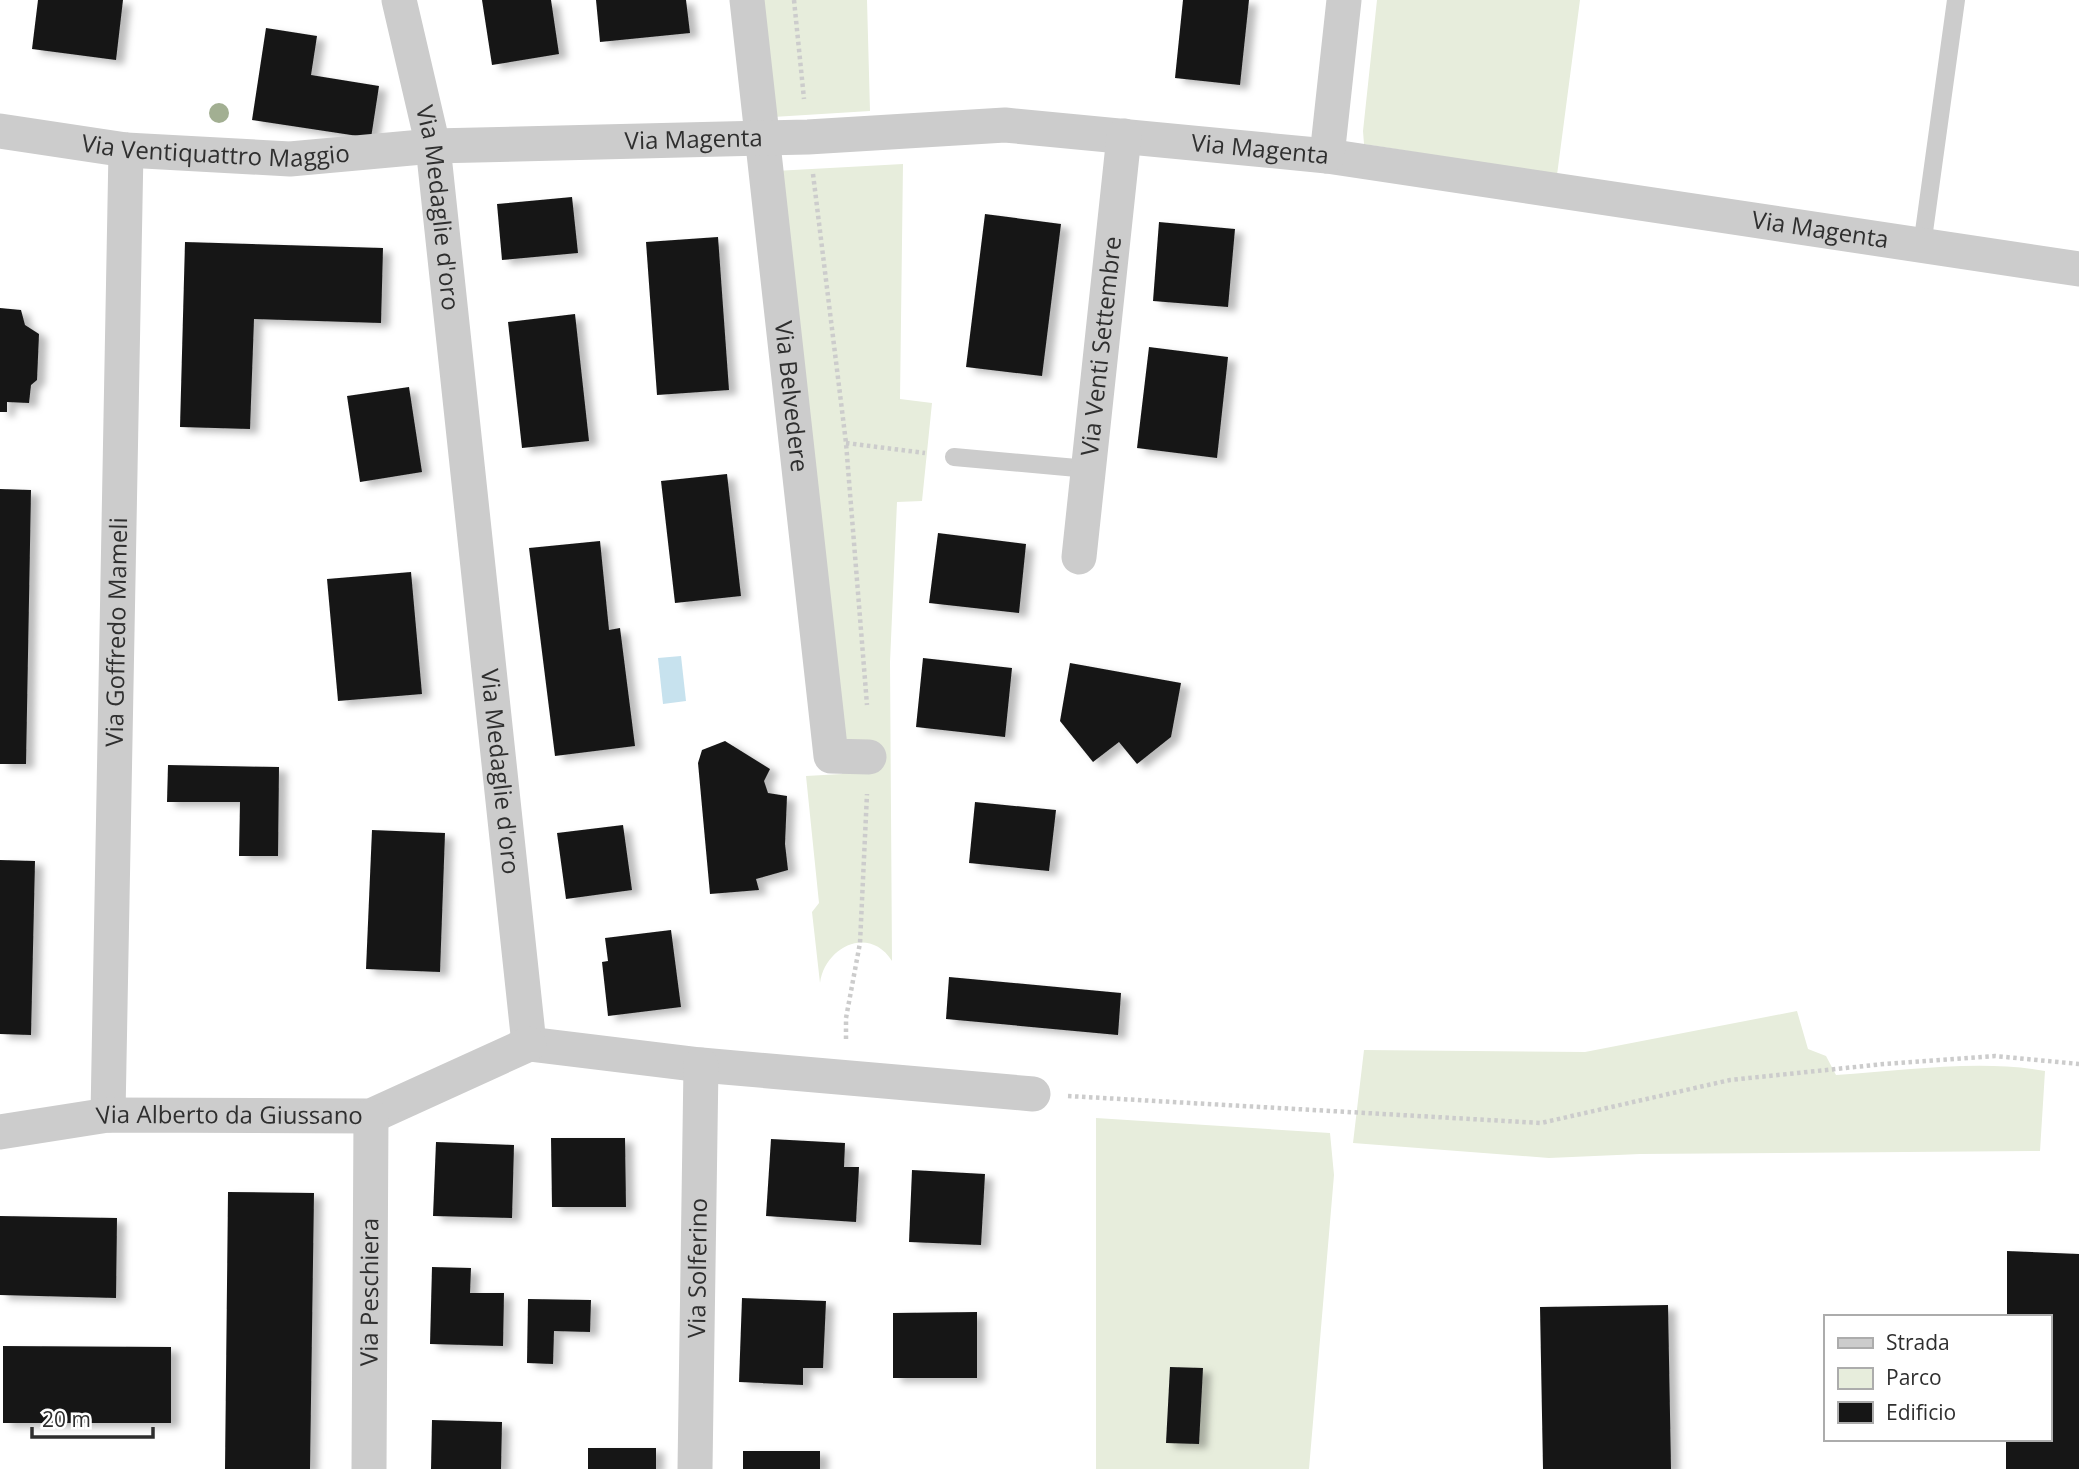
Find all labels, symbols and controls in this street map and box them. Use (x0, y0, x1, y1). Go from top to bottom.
street label: Via Medaglie d'oro (409, 102, 468, 312)
street label: Via Magenta (624, 120, 763, 156)
street label: Via Magenta (1190, 125, 1331, 171)
street label: Via Ventiquattro Maggio (79, 126, 351, 174)
street label: Via Magenta (1750, 202, 1891, 255)
street label: Via Venti Settembre (1072, 235, 1128, 458)
street label: Via Belvedere (768, 319, 817, 474)
street label: Via Goffredo Mameli (97, 517, 134, 747)
street label: Via Medaglie d'oro (474, 667, 529, 876)
street label: Via Alberto da Giussano (94, 1097, 363, 1132)
street label: Via Solferino (679, 1198, 714, 1338)
street label: Via Peschiera (352, 1218, 385, 1366)
legend (1824, 1315, 2051, 1441)
text: Strada (1886, 1328, 1950, 1356)
text: Parco (1886, 1363, 1942, 1391)
scale bar (32, 1396, 152, 1440)
text: Edificio (1886, 1398, 1956, 1426)
text: 20 m (42, 1405, 91, 1433)

